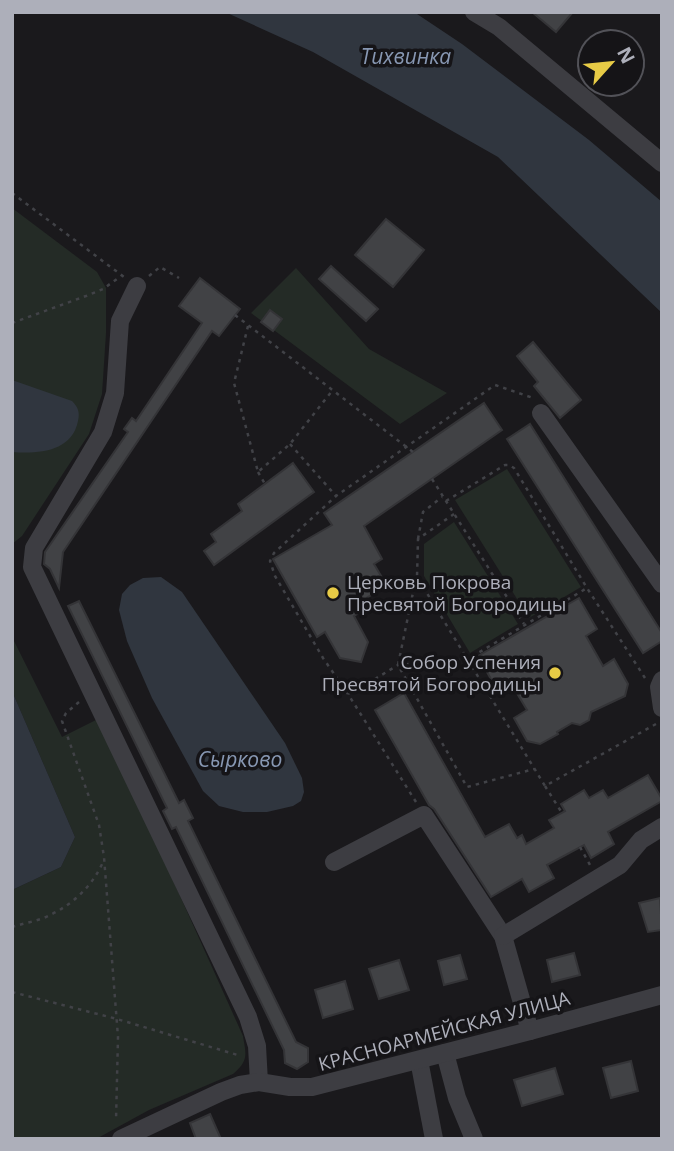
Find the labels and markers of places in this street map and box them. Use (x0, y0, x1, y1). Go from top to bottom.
place label: Церковь Покрова Пресвятой Богородицы (347, 569, 566, 617)
marker: Церковь Покрова Пресвятой Богородицы (325, 585, 341, 601)
place label: Собор Успения Пресвятой Богородицы (322, 649, 541, 697)
marker: Собор Успения Пресвятой Богородицы (547, 665, 563, 681)

